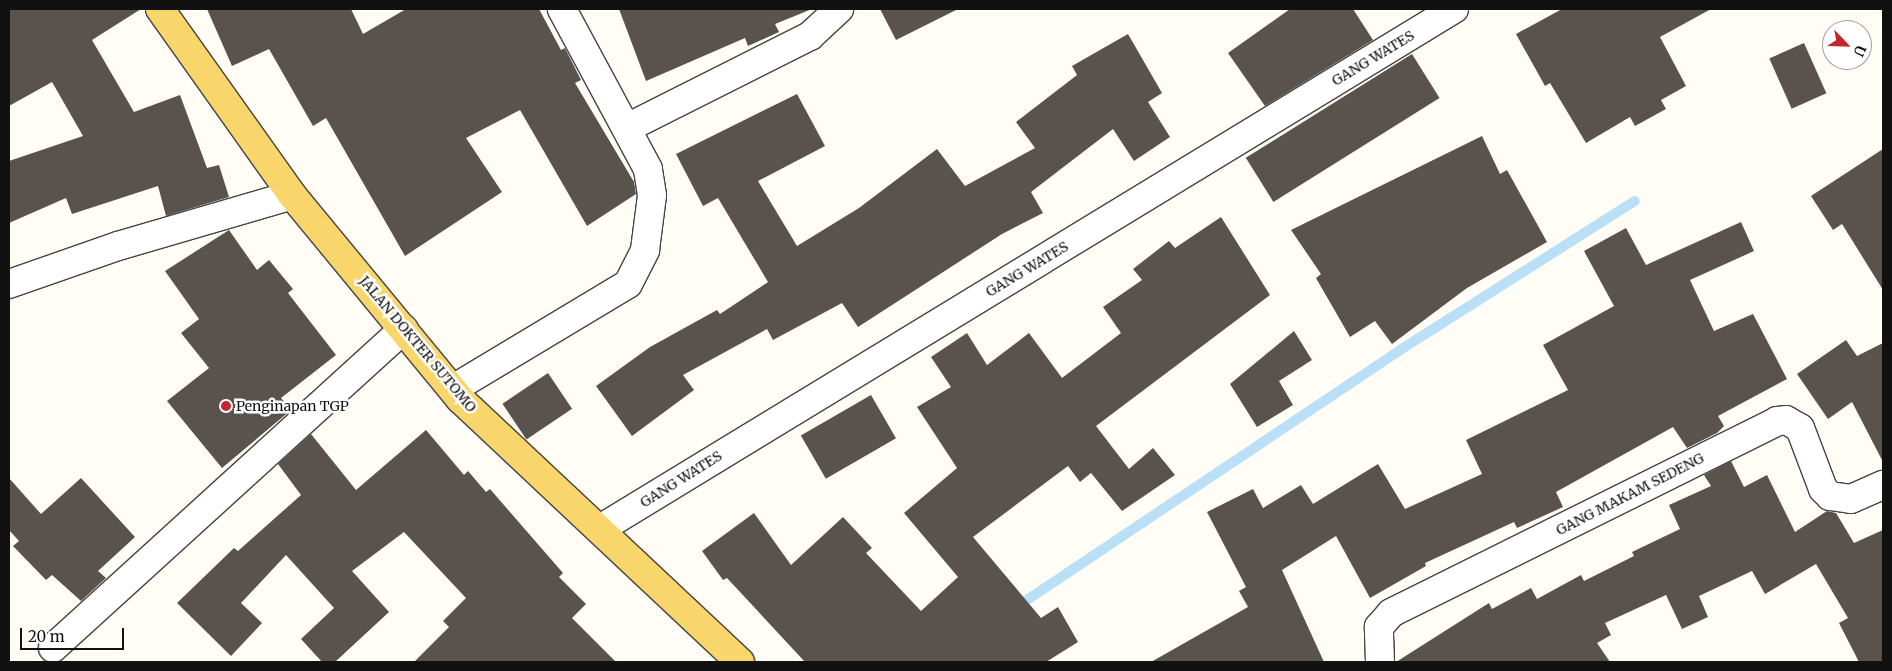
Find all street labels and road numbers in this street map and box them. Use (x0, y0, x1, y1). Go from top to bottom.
street label: GANG WATES (1329, 27, 1417, 89)
street label: GANG WATES (983, 238, 1071, 300)
street label: JALAN DOKTER SUTOMO (356, 272, 480, 416)
street label: GANG WATES (637, 447, 725, 511)
street label: GANG MAKAM SEDENG (1553, 449, 1707, 539)

